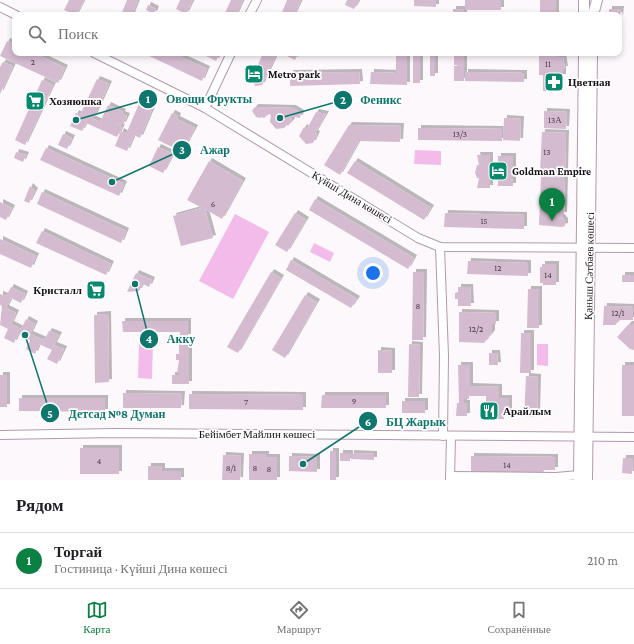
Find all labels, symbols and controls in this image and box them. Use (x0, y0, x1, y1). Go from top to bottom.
search box (12, 12, 622, 56)
icon: search (26, 23, 48, 45)
text: Поиск (58, 26, 98, 42)
house number: 2 (31, 57, 35, 67)
house number: 11 (545, 59, 551, 69)
hotel icon: Metro park (243, 63, 265, 85)
place label: Metro park (268, 68, 321, 80)
pharmacy icon: Цветная (543, 71, 565, 93)
place label: Цветная (568, 76, 611, 88)
callout: Овощи Фрукты (138, 87, 260, 111)
callout: Феникс (333, 88, 410, 112)
supermarket icon: Хозяюшка (24, 90, 46, 112)
text: 1 (146, 92, 151, 106)
text: Овощи Фрукты (166, 92, 253, 106)
text: 2 (340, 93, 346, 107)
text: Феникс (360, 93, 402, 107)
place label: Хозяюшка (49, 95, 102, 107)
house number: 13А (548, 115, 562, 125)
house number: 13/3 (453, 129, 467, 139)
callout: Ажар (172, 138, 238, 162)
text: 3 (179, 143, 185, 157)
text: Ажар (200, 143, 230, 157)
house number: 13 (543, 147, 551, 157)
hotel icon: Goldman Empire (487, 160, 509, 182)
place label: Goldman Empire (512, 165, 591, 177)
street label: Күйші Дина көшесі (310, 168, 394, 226)
pin: 1 (539, 188, 565, 221)
house number: 6 (211, 199, 216, 209)
street label: Қаныш Сәтбаев көшесі (582, 212, 596, 320)
house number: 15 (480, 216, 488, 226)
your location (363, 263, 383, 283)
house number: 12 (494, 263, 502, 273)
house number: 14 (544, 270, 552, 280)
supermarket icon: Кристалл (85, 279, 107, 301)
place label: Кристалл (33, 284, 82, 296)
house number: 8 (416, 301, 421, 311)
house number: 12/1 (611, 308, 625, 318)
house number: 12/2 (469, 324, 483, 334)
callout: Акку (139, 327, 204, 351)
text: 4 (146, 332, 153, 346)
text: Акку (167, 332, 195, 346)
house number: 9 (352, 396, 357, 406)
house number: 7 (244, 397, 248, 407)
restaurant icon: Арайлым (478, 400, 500, 422)
callout: Детсад №8 Думан (40, 401, 173, 425)
place label: Арайлым (503, 405, 552, 417)
text: 5 (47, 407, 53, 421)
text: Детсад №8 Думан (68, 407, 166, 421)
callout: БЦ Жарык (358, 409, 454, 433)
text: 6 (365, 415, 371, 429)
text: БЦ Жарык (386, 415, 446, 429)
street label: Бейімбет Майлин көшесі (199, 428, 315, 440)
house number: 4 (97, 456, 102, 466)
house number: 14 (503, 460, 511, 470)
house number: 8/1 (226, 463, 236, 473)
house number: 8 (253, 463, 258, 473)
house number: 8 (267, 464, 272, 474)
text: Рядом (16, 496, 64, 515)
text: Торгай (54, 544, 102, 560)
text: 1 (27, 553, 31, 568)
text: 210 m (587, 553, 618, 568)
text: Гостиница · Күйші Дина көшесі (54, 561, 228, 576)
tab: Карта (83, 599, 110, 635)
tab: Маршрут (277, 599, 321, 635)
tab: Сохранённые (488, 599, 551, 635)

